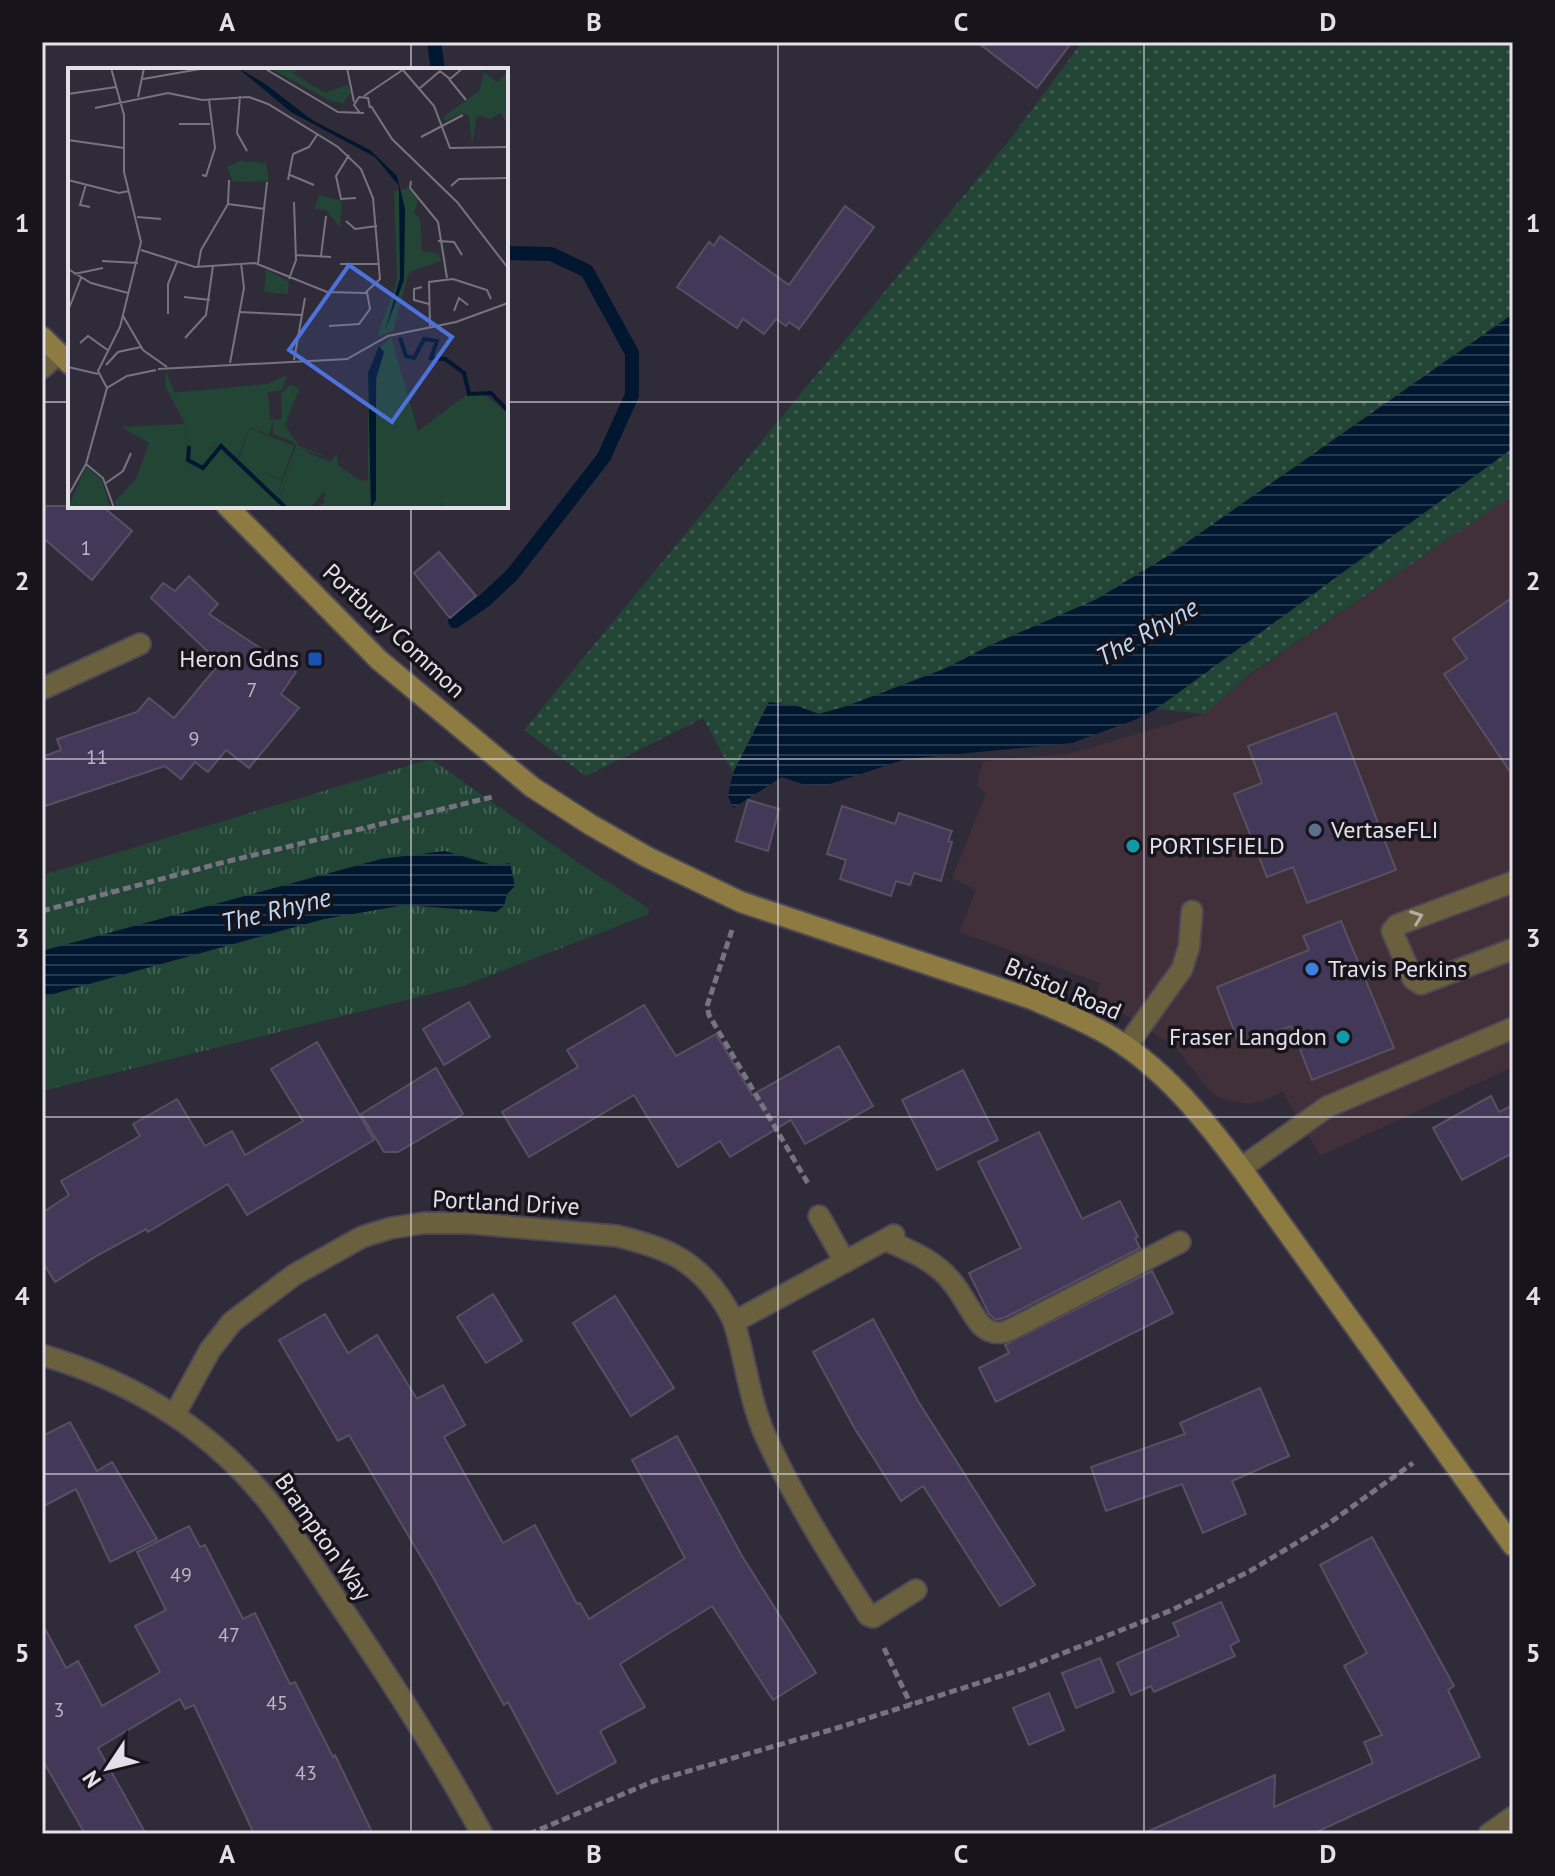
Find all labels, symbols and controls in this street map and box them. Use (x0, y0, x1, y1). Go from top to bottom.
text: A (219, 5, 235, 38)
text: B (586, 5, 602, 38)
text: C (954, 5, 968, 38)
text: D (1320, 5, 1336, 38)
inset map (68, 68, 508, 508)
text: 1 (15, 206, 29, 239)
text: 1 (1526, 206, 1540, 239)
house number: 1 (81, 535, 91, 561)
street label: Portbury Common (317, 557, 472, 705)
text: 2 (15, 564, 29, 597)
text: 2 (1526, 564, 1540, 597)
water label: The Rhyne (1090, 590, 1204, 673)
place label: Heron Gdns (179, 643, 299, 674)
marker: Heron Gdns (306, 650, 324, 668)
house number: 7 (247, 677, 257, 703)
house number: 9 (189, 726, 199, 752)
house number: 11 (86, 744, 108, 770)
place label: VertaseFLI (1330, 814, 1438, 845)
marker: VertaseFLI (1306, 821, 1324, 839)
place label: PORTISFIELD (1149, 830, 1285, 861)
marker: PORTISFIELD (1124, 837, 1142, 855)
water label: The Rhyne (218, 880, 334, 939)
one-way arrow (1409, 910, 1423, 927)
text: 3 (15, 921, 29, 954)
text: 3 (1526, 921, 1540, 954)
street label: Bristol Road (1000, 950, 1126, 1027)
place label: Travis Perkins (1328, 953, 1467, 984)
marker: Travis Perkins (1303, 960, 1321, 978)
place label: Fraser Langdon (1169, 1021, 1327, 1052)
marker: Fraser Langdon (1334, 1028, 1352, 1046)
street label: Portland Drive (432, 1183, 581, 1222)
text: 4 (15, 1279, 30, 1312)
text: 4 (1526, 1279, 1541, 1312)
street label: Brampton Way (268, 1467, 379, 1606)
house number: 49 (170, 1562, 192, 1588)
house number: 47 (218, 1622, 240, 1648)
text: 5 (15, 1636, 29, 1669)
text: 5 (1526, 1636, 1540, 1669)
house number: 45 (266, 1690, 288, 1716)
house number: 3 (54, 1697, 64, 1723)
north arrow (68, 1728, 148, 1808)
house number: 43 (295, 1760, 317, 1786)
text: N (76, 1766, 107, 1793)
text: A (219, 1837, 235, 1870)
text: B (586, 1837, 602, 1870)
text: C (954, 1837, 968, 1870)
text: D (1320, 1837, 1336, 1870)

